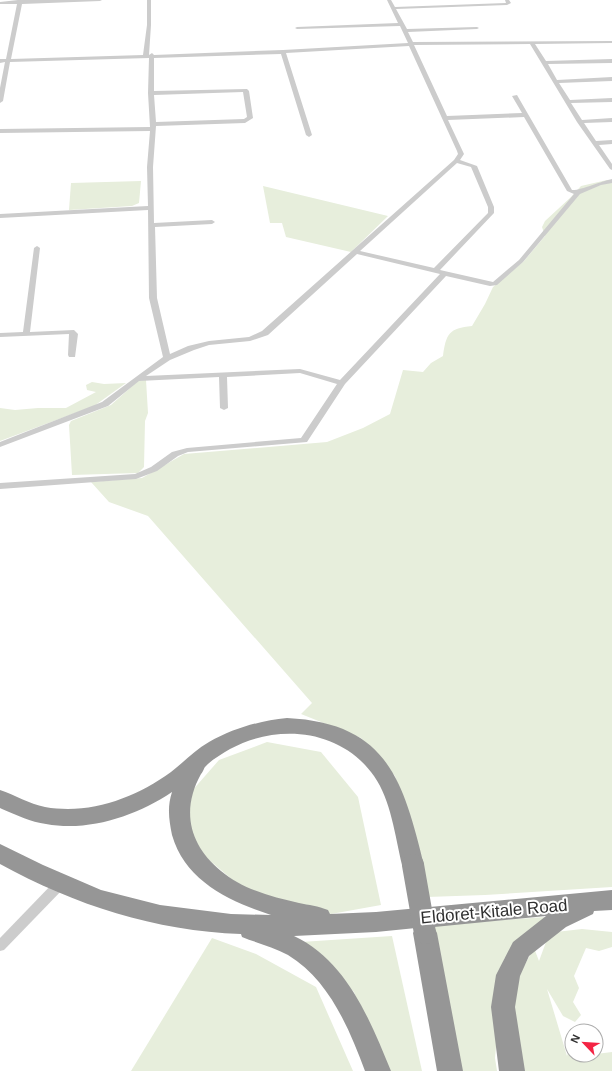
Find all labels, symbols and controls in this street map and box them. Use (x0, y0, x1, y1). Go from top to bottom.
street label: Eldoret-Kitale Road (420, 896, 568, 927)
north arrow (564, 1023, 604, 1063)
text: N (568, 1033, 582, 1045)

